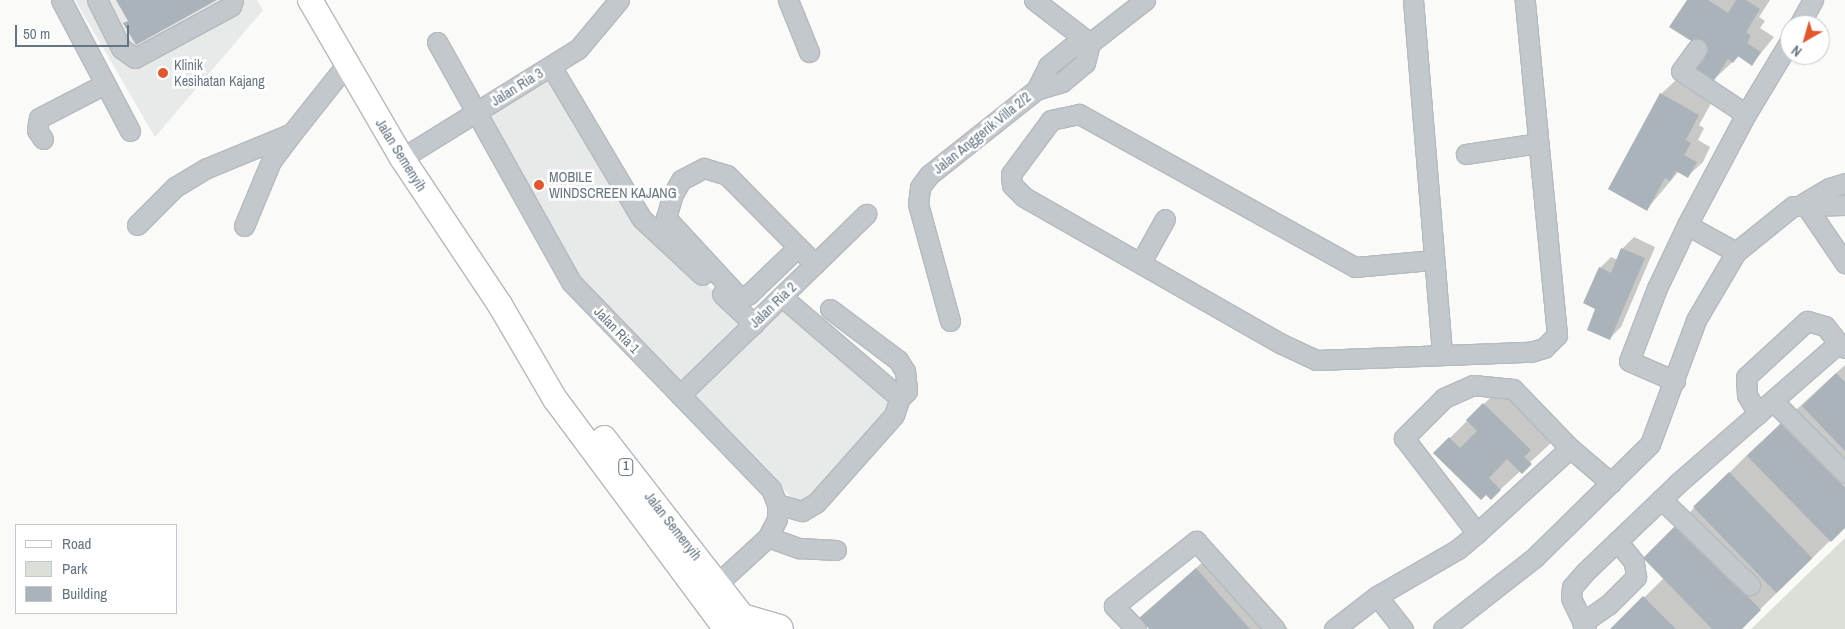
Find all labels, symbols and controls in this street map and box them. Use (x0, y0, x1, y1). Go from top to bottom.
scale bar (18, 15, 131, 47)
north arrow (1780, 15, 1830, 65)
text: 50 m (23, 23, 50, 44)
text: N (1788, 41, 1805, 61)
place label: Klinik Kesihatan Kajang (174, 57, 265, 90)
street label: Jalan Ria 3 (488, 64, 546, 110)
marker: Klinik Kesihatan Kajang (156, 66, 170, 80)
street label: Jalan Anggerik Villa 2/2 (930, 88, 1034, 178)
street label: Jalan Semenyih (372, 116, 430, 194)
place label: MOBILE WINDSCREEN KAJANG (549, 169, 677, 202)
marker: MOBILE WINDSCREEN KAJANG (533, 179, 545, 191)
street label: Jalan Ria 2 (746, 279, 800, 331)
street label: Jalan Ria 1 (591, 303, 643, 357)
road number: 1 (617, 458, 635, 477)
street label: Jalan Semenyih (641, 488, 705, 564)
legend (15, 524, 178, 614)
text: Road (62, 533, 91, 554)
text: Park (62, 558, 87, 579)
text: Building (62, 583, 107, 604)

